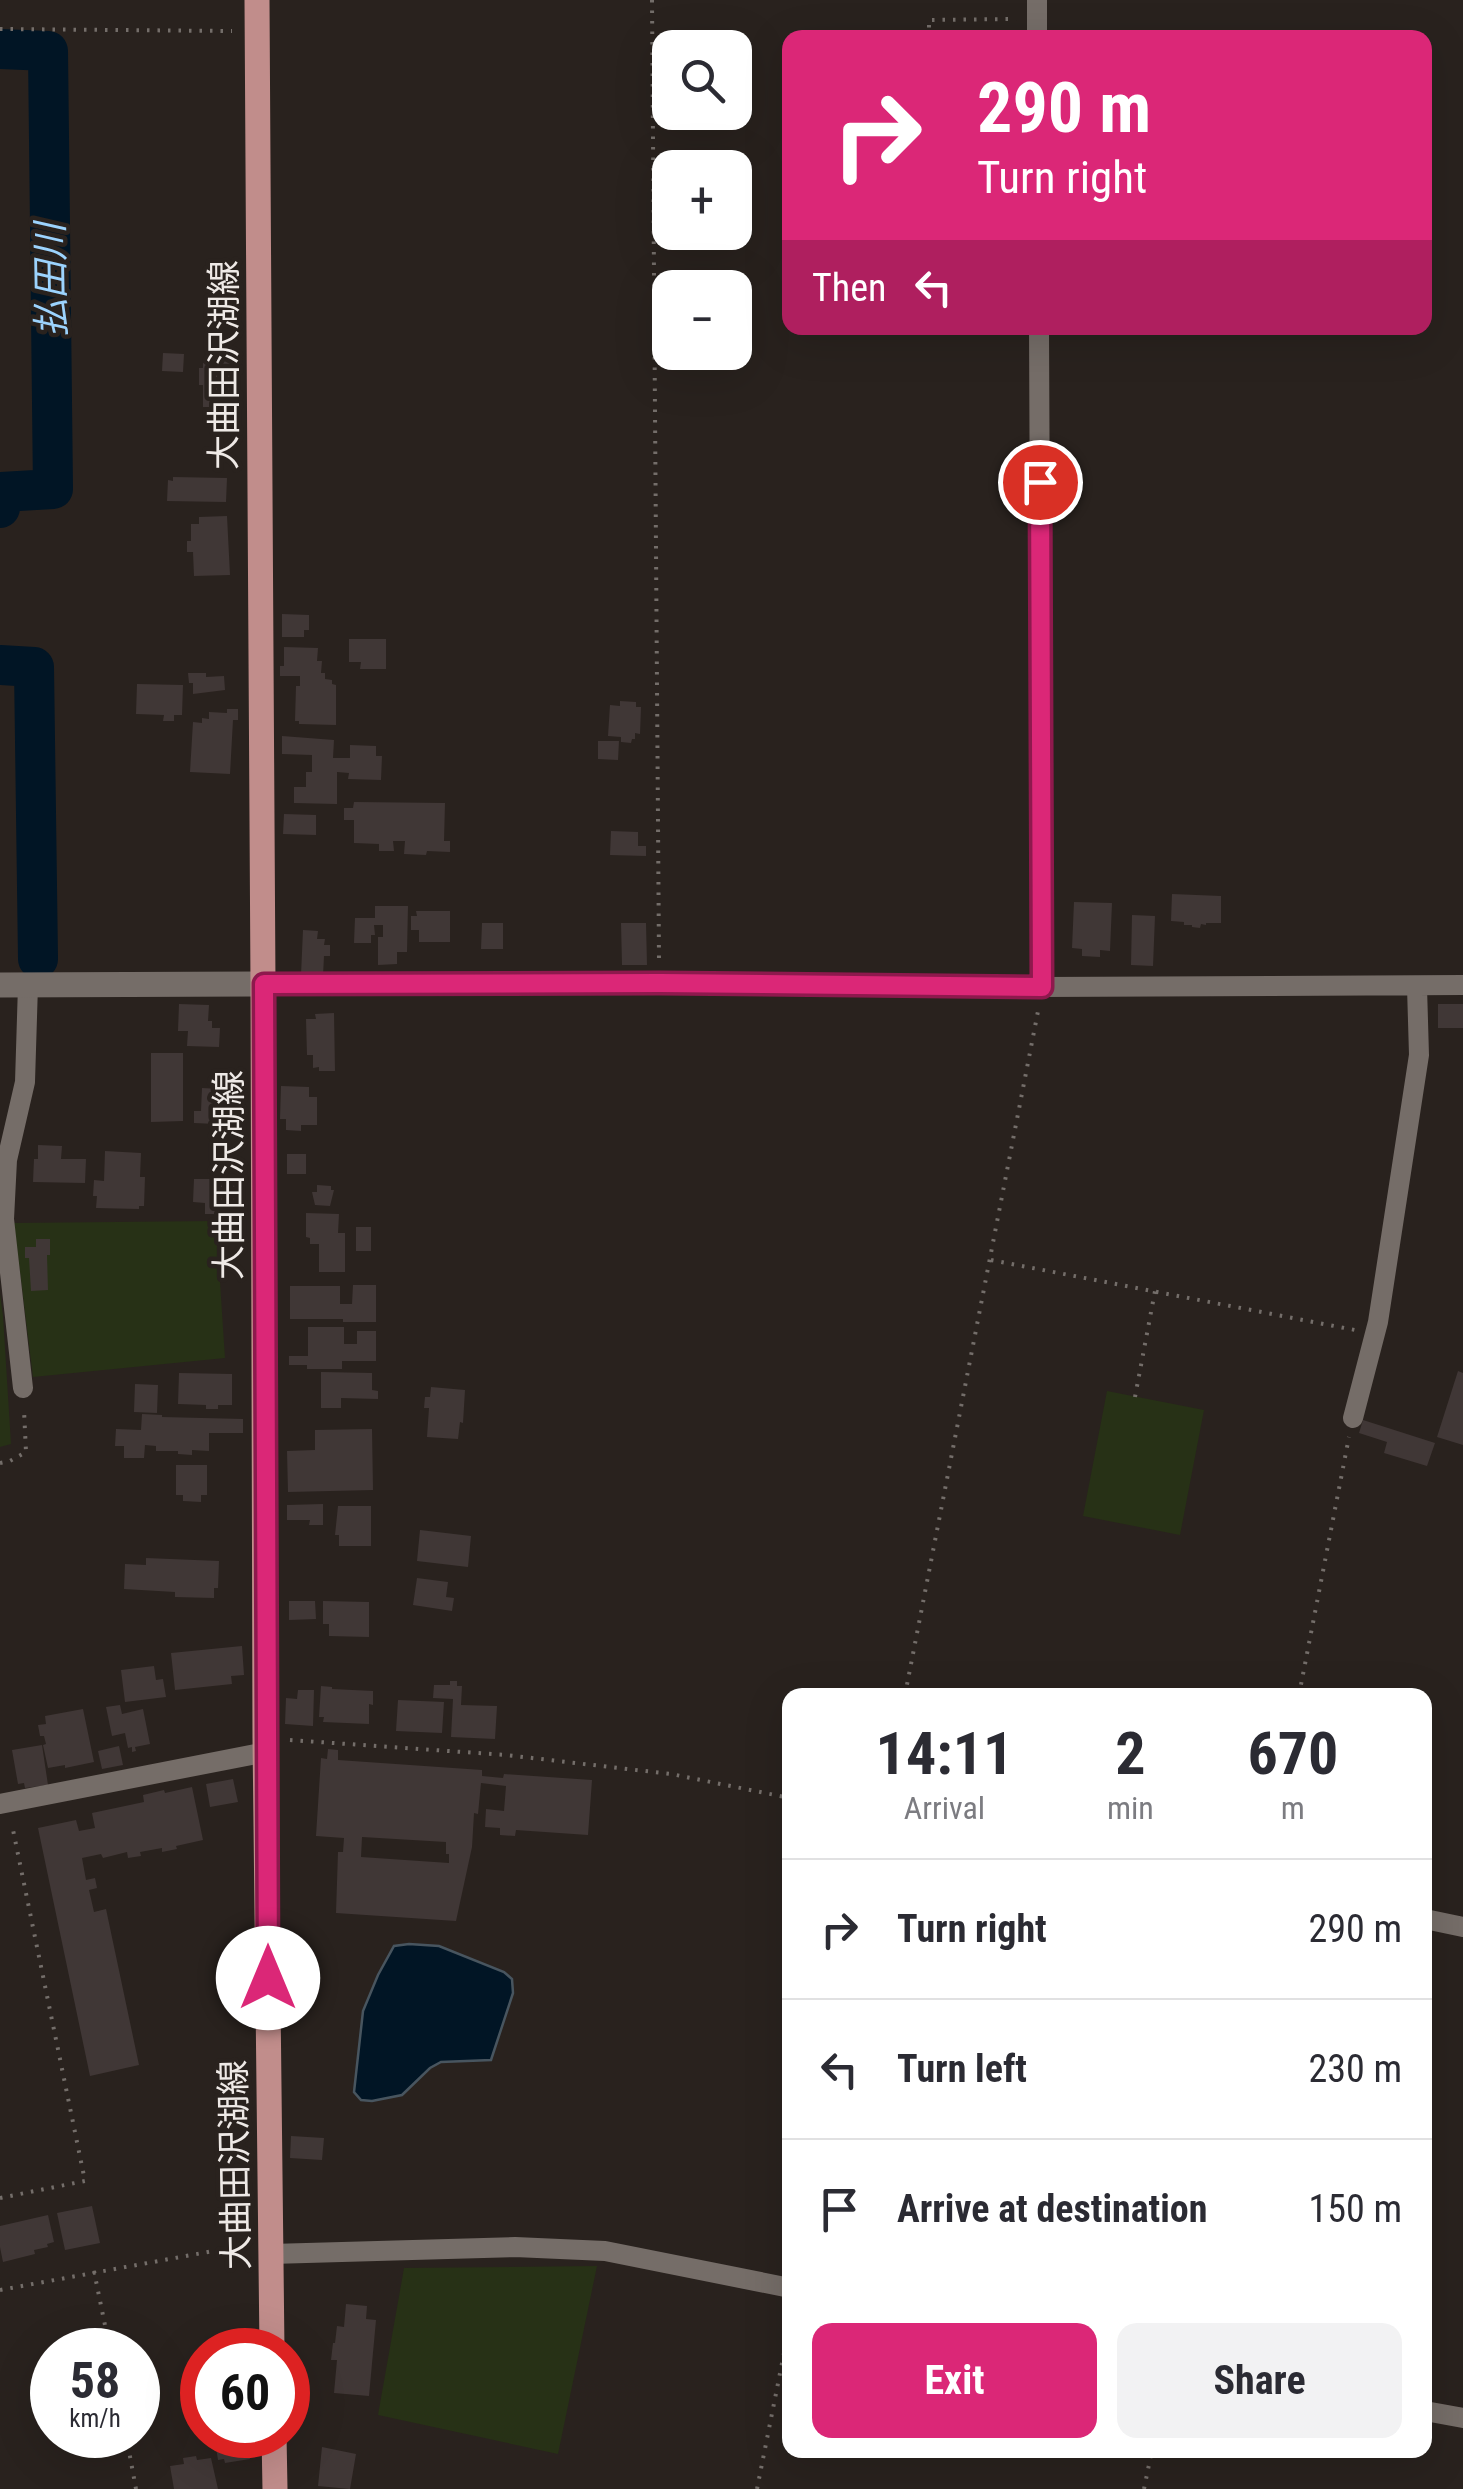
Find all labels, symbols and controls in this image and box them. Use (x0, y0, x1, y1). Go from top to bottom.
map controls (652, 30, 752, 370)
button: search (652, 30, 752, 130)
text: 290 m (977, 67, 1151, 149)
icon: right (812, 70, 942, 200)
button: + (652, 150, 752, 250)
text: Turn right (977, 151, 1147, 204)
water label: 払田川 (28, 219, 74, 337)
street label: 大曲田沢湖線 (204, 260, 245, 470)
icon: left (906, 260, 961, 315)
text: Then (812, 266, 886, 310)
button: − (652, 270, 752, 370)
pin (998, 440, 1083, 525)
icon: arrive (1013, 455, 1068, 510)
street label: 大曲田沢湖線 (209, 1070, 250, 1280)
text: 14:11 (876, 1718, 1013, 1789)
text: 2 (1115, 1718, 1146, 1789)
text: 670 (1247, 1718, 1338, 1789)
text: Arrival (904, 1789, 985, 1827)
text: min (1107, 1789, 1154, 1827)
text: m (1281, 1789, 1305, 1827)
icon: right (812, 1902, 867, 1957)
text: Turn right (897, 1907, 1047, 1951)
text: 290 m (1308, 1907, 1402, 1951)
position arrow (216, 1926, 320, 2030)
icon: left (812, 2042, 867, 2097)
text: Turn left (897, 2047, 1027, 2091)
text: 230 m (1308, 2047, 1402, 2091)
street label: 大曲田沢湖線 (213, 2060, 258, 2270)
icon: arrive (812, 2182, 867, 2237)
text: Arrive at destination (897, 2187, 1207, 2231)
text: 150 m (1308, 2187, 1402, 2231)
button: Exit (812, 2323, 1097, 2438)
button: Share (1117, 2323, 1402, 2438)
speed limit sign: 60 (180, 2328, 310, 2458)
text: 58 (70, 2352, 120, 2410)
text: km/h (69, 2404, 121, 2433)

